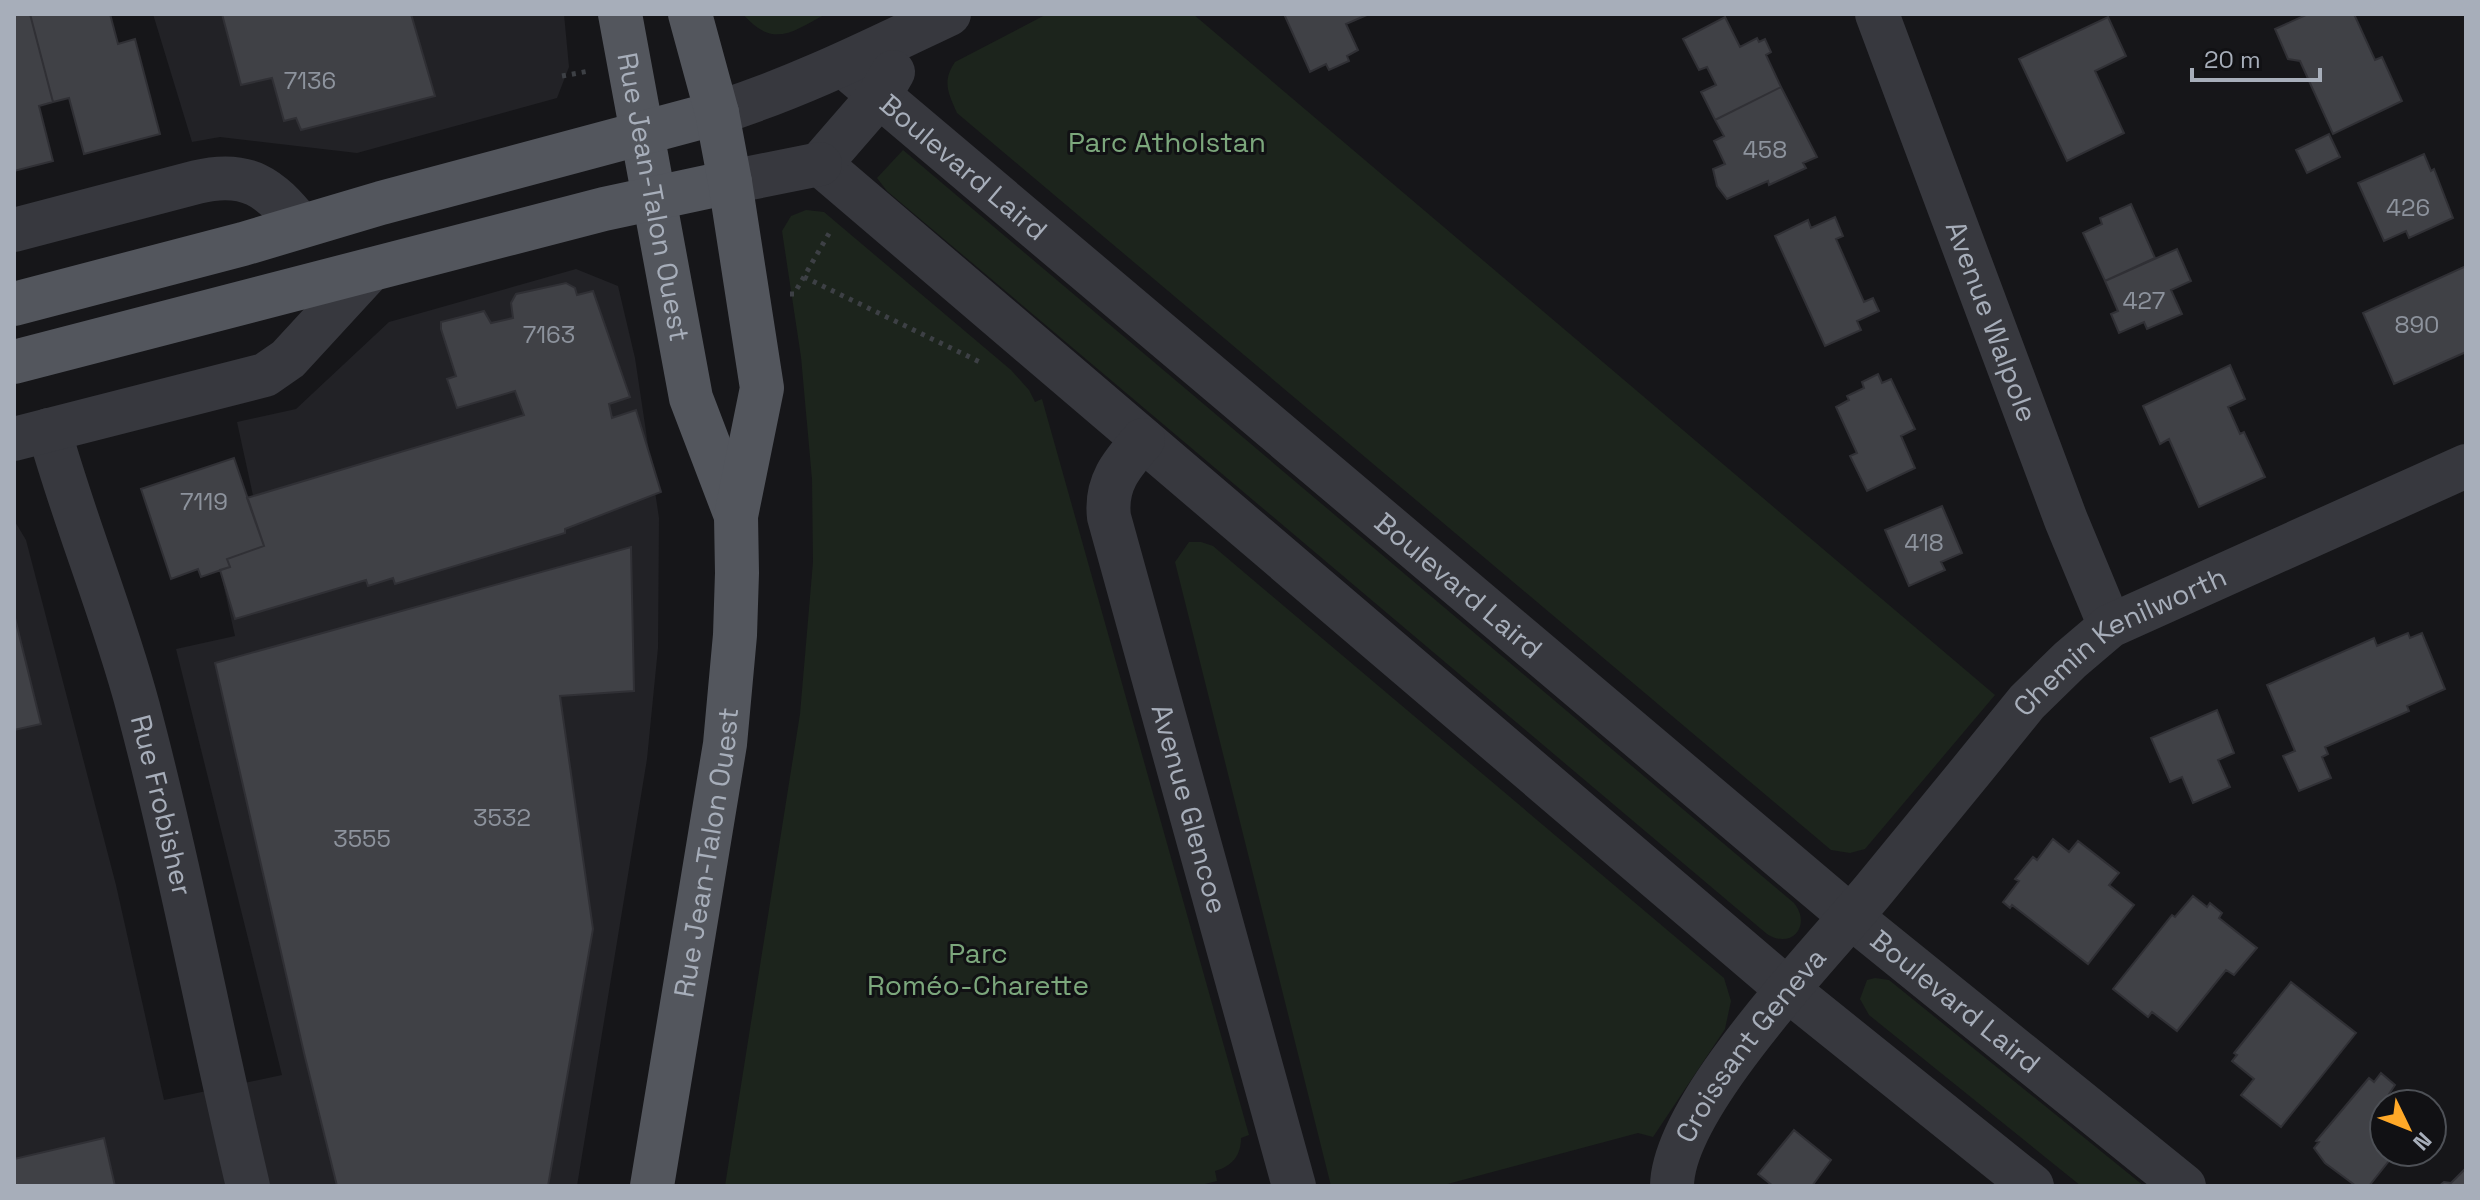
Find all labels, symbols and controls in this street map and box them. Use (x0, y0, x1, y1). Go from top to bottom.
scale bar (2192, 32, 2320, 82)
text: 20 m (2204, 44, 2261, 75)
street label: Rue Jean-Talon Ouest (609, 49, 698, 344)
house number: 7136 (284, 65, 336, 96)
street label: Boulevard Laird (872, 86, 1055, 248)
park label: Parc Atholstan (1068, 124, 1266, 160)
house number: 458 (1743, 134, 1787, 165)
house number: 426 (2386, 192, 2430, 223)
street label: Avenue Walpole (1938, 216, 2046, 427)
house number: 427 (2123, 285, 2165, 316)
house number: 890 (2394, 309, 2440, 340)
house number: 7163 (523, 319, 575, 350)
house number: 7119 (180, 486, 228, 517)
street label: Boulevard Laird (1367, 504, 1550, 666)
house number: 418 (1904, 527, 1944, 558)
street label: Chemin Kenilworth (2005, 558, 2232, 723)
street label: Avenue Glencoe (1144, 700, 1236, 918)
street label: Rue Jean-Talon Ouest (665, 706, 746, 1000)
street label: Rue Frobisher (123, 711, 201, 899)
house number: 3532 (473, 802, 531, 833)
house number: 3555 (333, 823, 391, 854)
street label: Boulevard Laird (1863, 922, 2048, 1081)
park label: Parc Roméo-Charette (867, 935, 1089, 1003)
street label: Croissant Geneva (1667, 940, 1834, 1148)
north arrow (2368, 1088, 2448, 1168)
text: N (2407, 1127, 2438, 1157)

